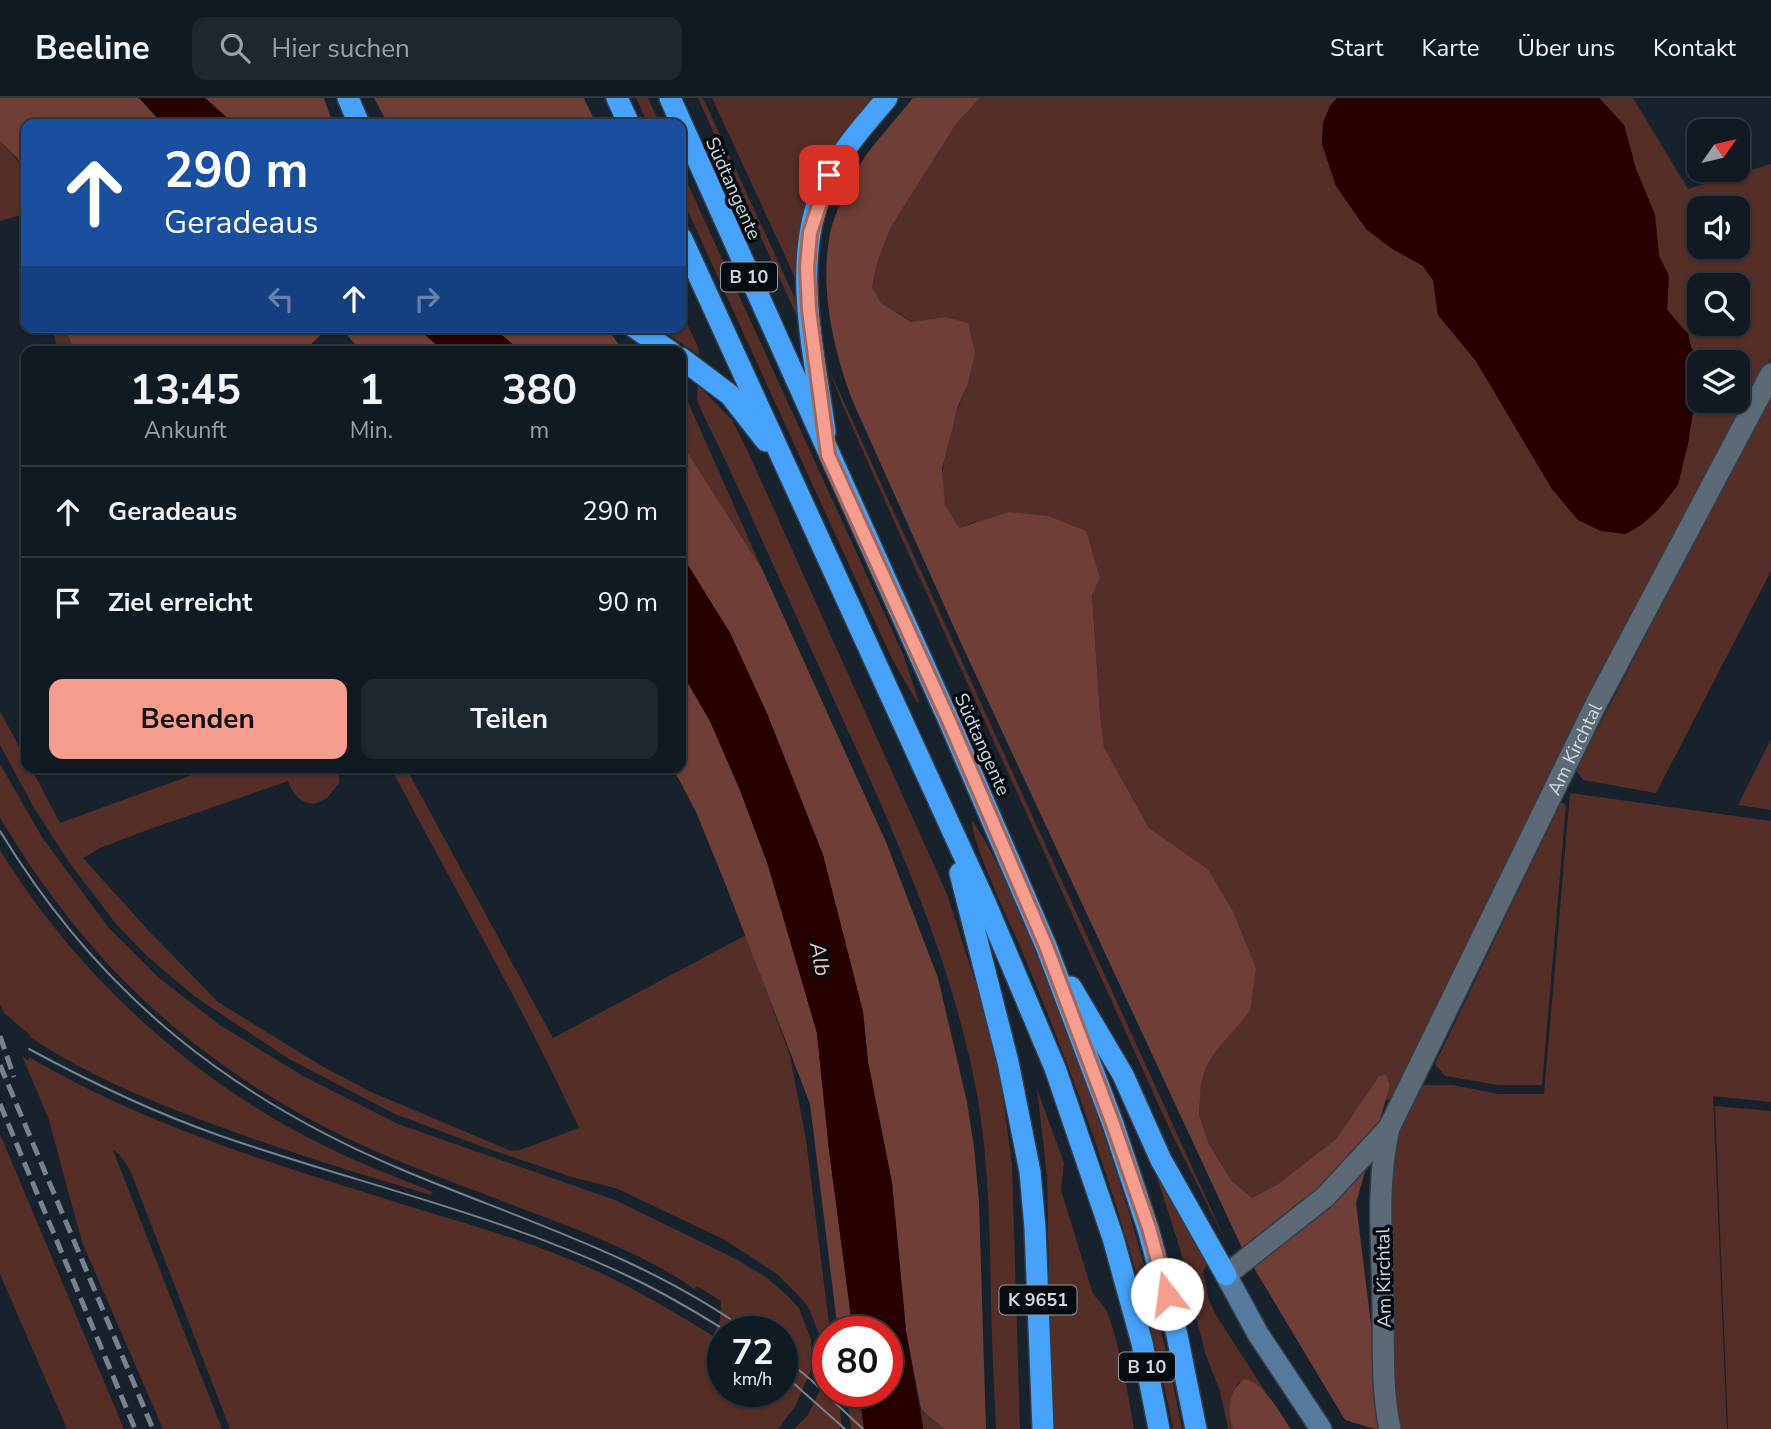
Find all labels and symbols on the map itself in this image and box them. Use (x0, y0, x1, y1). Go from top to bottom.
north arrow (1687, 119, 1750, 182)
street label: Südtangente (699, 133, 767, 244)
pin (799, 145, 859, 205)
road number: B 10 (721, 262, 777, 292)
street label: Südtangente (948, 689, 1016, 800)
street label: Am Kirchtal (1541, 698, 1609, 800)
water label: Alb (803, 939, 837, 978)
street label: Am Kirchtal (1370, 1227, 1398, 1328)
position arrow (1130, 1257, 1204, 1331)
road number: K 9651 (1000, 1286, 1076, 1315)
speed limit sign: 80 (812, 1316, 903, 1407)
road number: B 10 (1119, 1352, 1175, 1382)

